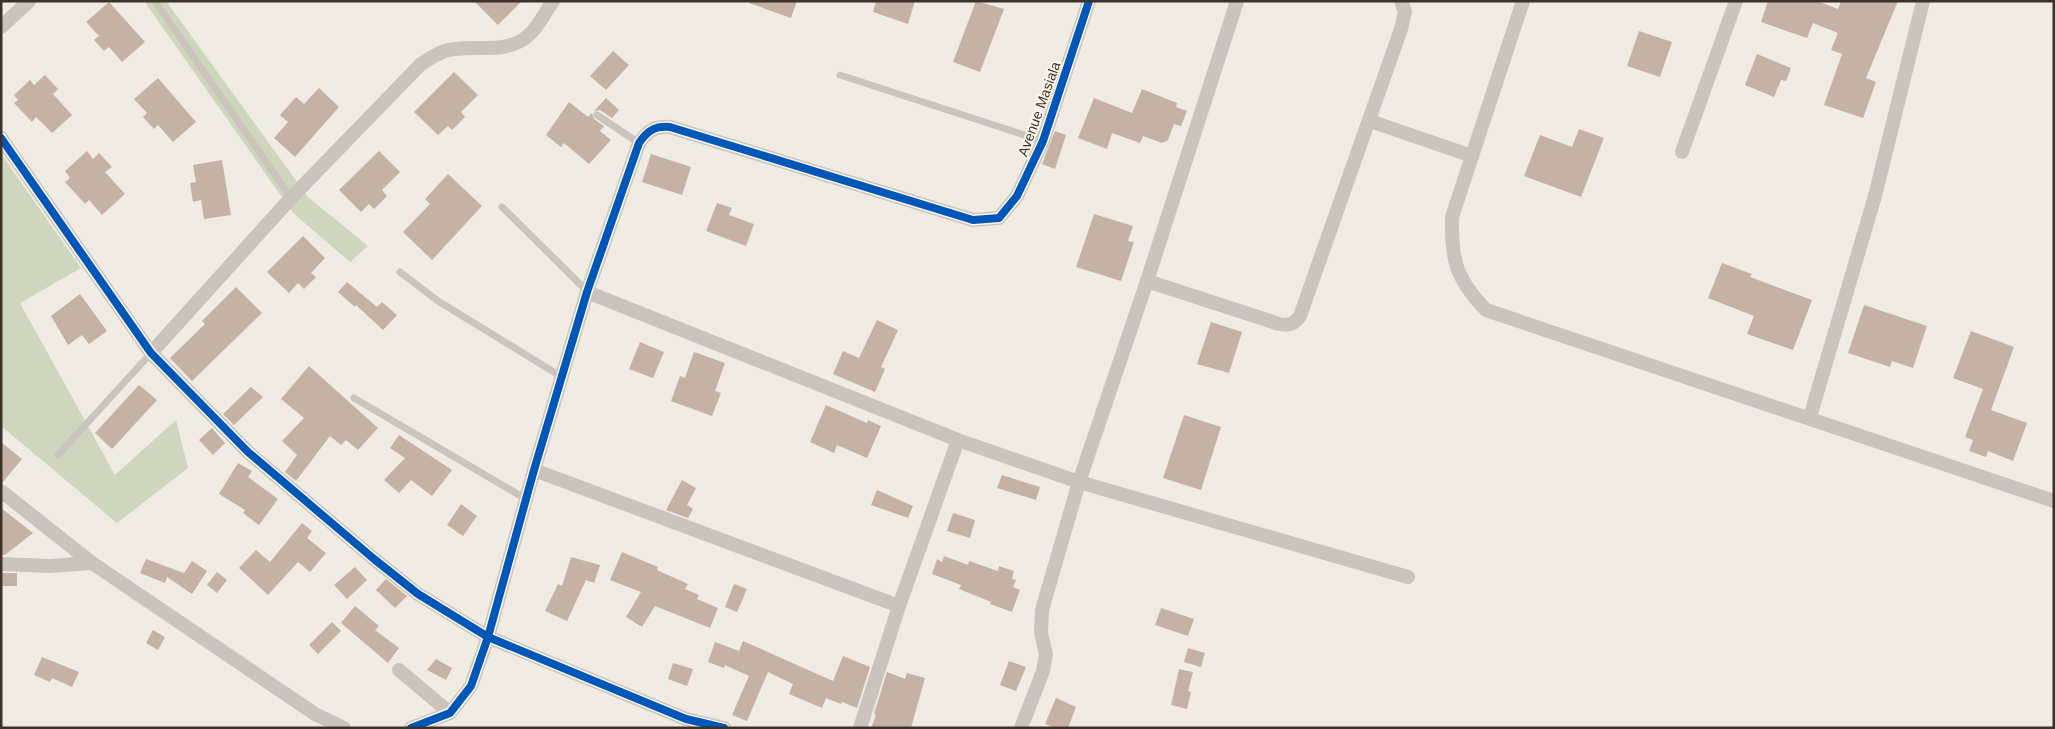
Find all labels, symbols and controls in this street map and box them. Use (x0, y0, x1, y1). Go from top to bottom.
street label: Avenue Masiala (1014, 59, 1064, 158)

